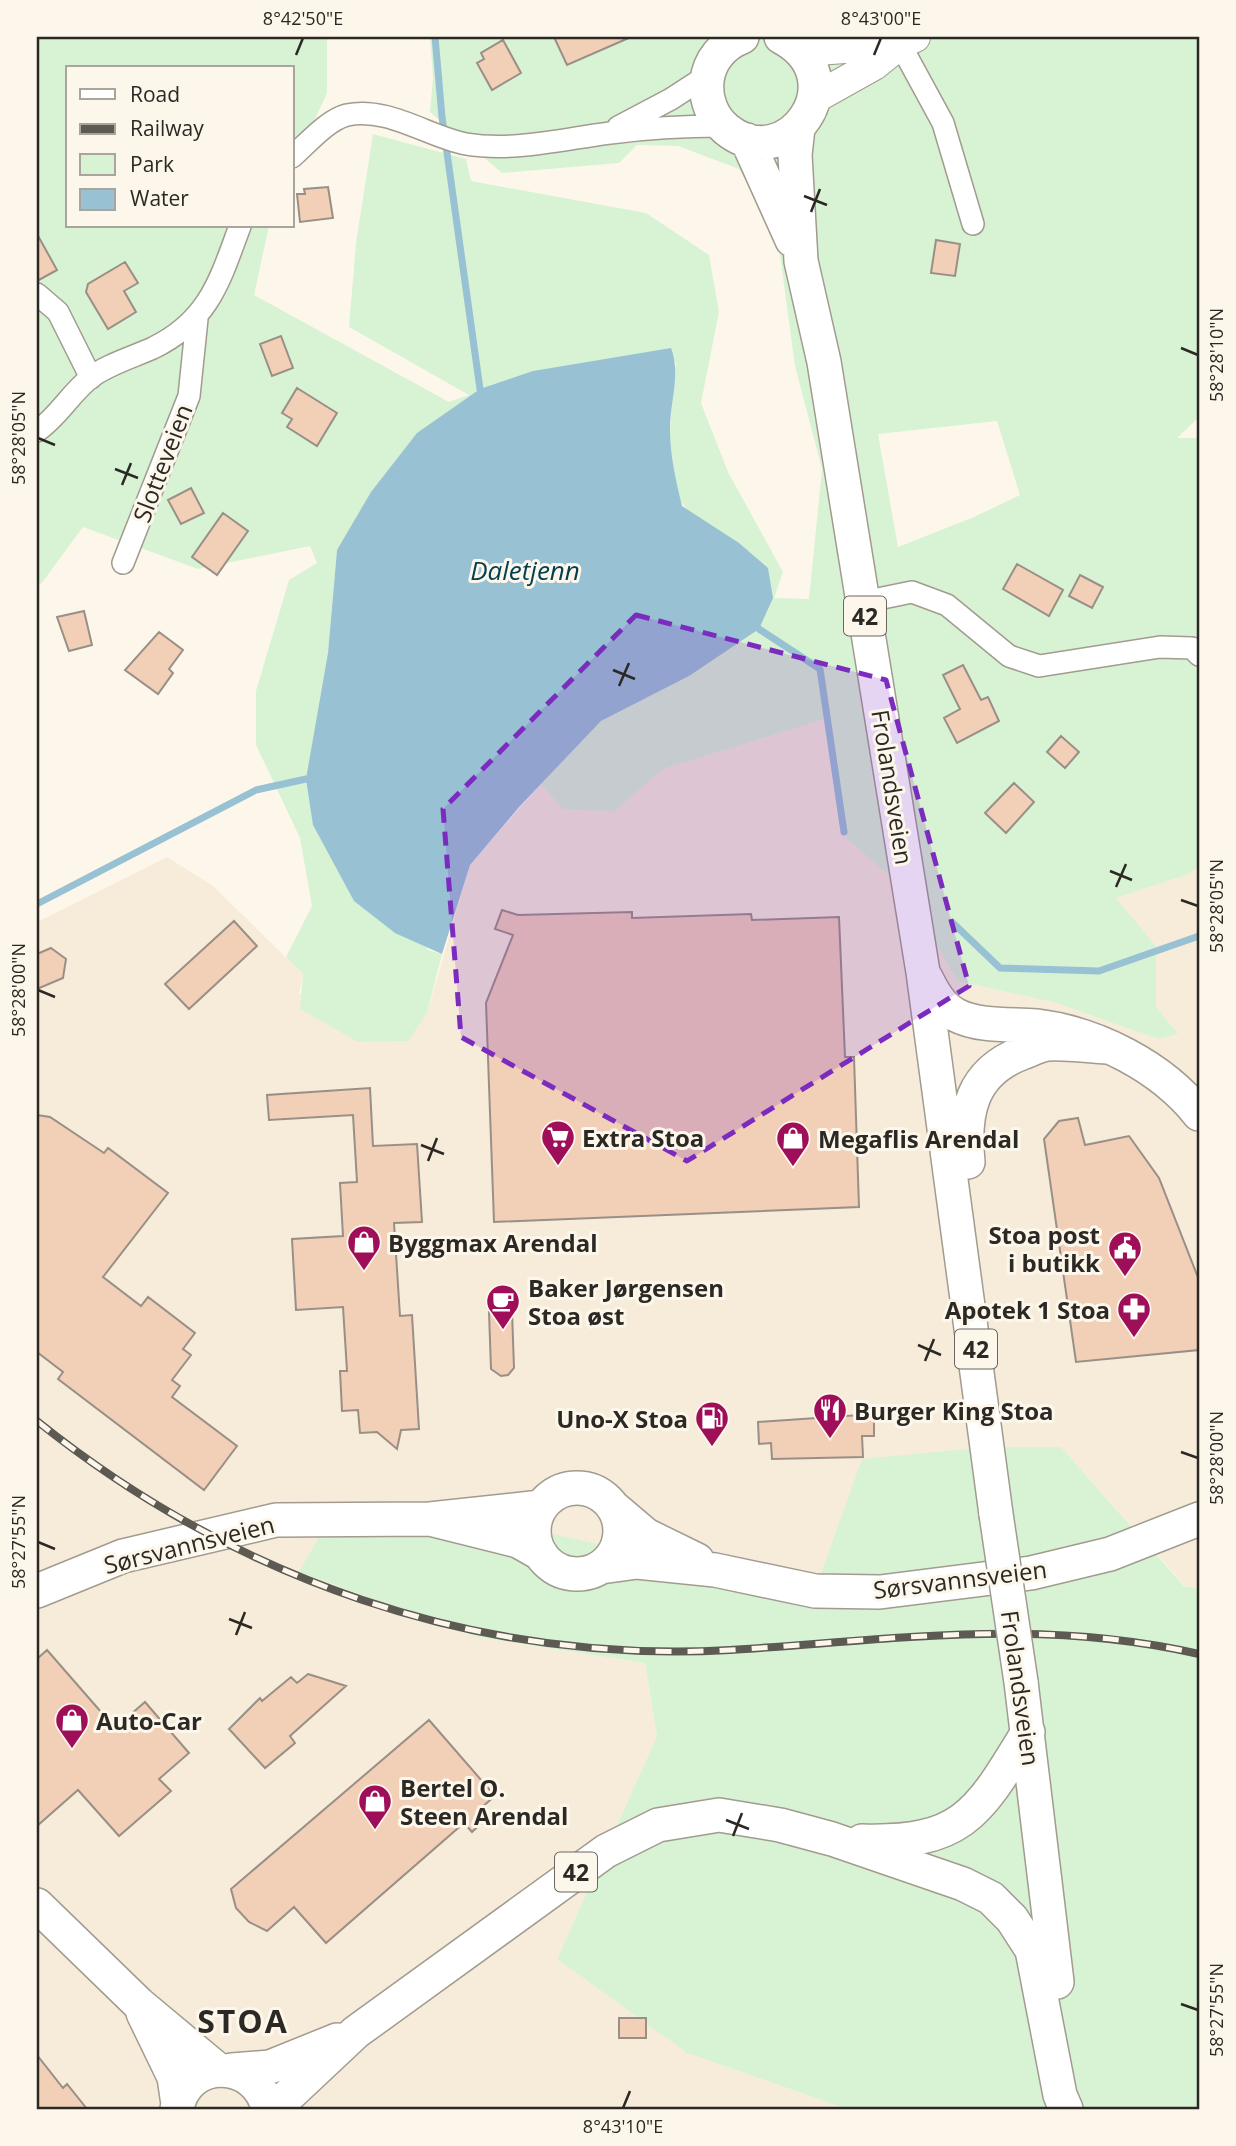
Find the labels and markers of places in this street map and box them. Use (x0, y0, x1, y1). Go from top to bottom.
supermarket icon: Extra Stoa (539, 1118, 577, 1167)
shop icon: Megaflis Arendal (774, 1119, 812, 1168)
place label: Extra Stoa (582, 1121, 704, 1154)
place label: Megaflis Arendal (818, 1122, 1019, 1155)
place label: Stoa post i butikk (988, 1218, 1100, 1279)
shop icon: Byggmax Arendal (345, 1223, 383, 1272)
place label: Byggmax Arendal (388, 1226, 597, 1259)
public building icon: Stoa post i butikk (1106, 1229, 1144, 1278)
place label: Baker Jørgensen Stoa øst (528, 1271, 724, 1332)
cafe icon: Baker Jørgensen Stoa øst (484, 1282, 522, 1331)
pharmacy icon: Apotek 1 Stoa (1115, 1290, 1153, 1339)
place label: Apotek 1 Stoa (945, 1293, 1110, 1326)
restaurant icon: Burger King Stoa (811, 1391, 849, 1440)
place label: Burger King Stoa (854, 1394, 1054, 1427)
fuel station icon: Uno-X Stoa (693, 1399, 731, 1448)
place label: Uno-X Stoa (556, 1402, 688, 1435)
shop icon: Auto-Car (53, 1701, 91, 1750)
place label: Auto-Car (96, 1704, 202, 1737)
place label: Bertel O. Steen Arendal (400, 1771, 568, 1832)
shop icon: Bertel O. Steen Arendal (356, 1782, 394, 1831)

